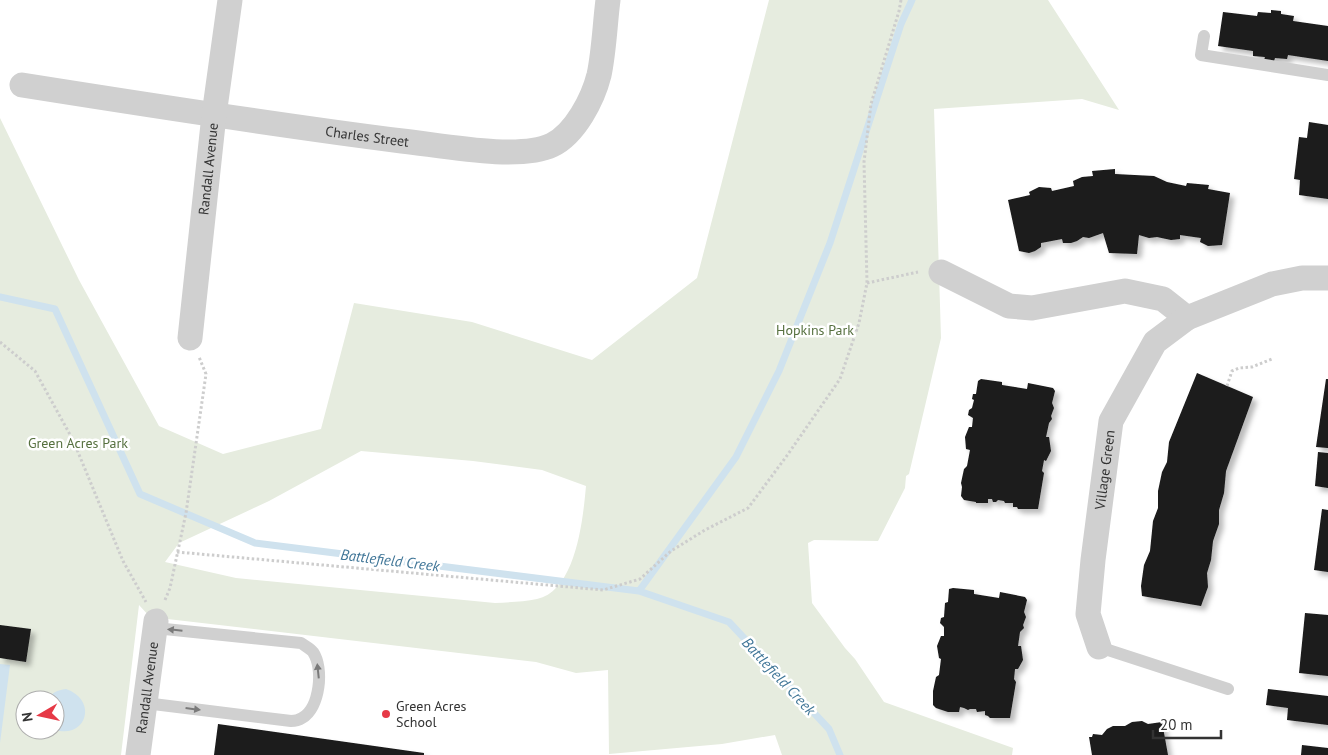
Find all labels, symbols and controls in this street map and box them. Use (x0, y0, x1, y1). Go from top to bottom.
street label: Randall Avenue (194, 122, 222, 216)
street label: Charles Street (324, 122, 410, 151)
park label: Hopkins Park (776, 321, 854, 339)
street label: Village Green (1090, 429, 1119, 512)
park label: Green Acres Park (28, 434, 128, 452)
water label: Battlefield Creek (339, 545, 442, 576)
one-way arrow (166, 626, 182, 634)
water label: Battlefield Creek (738, 633, 821, 720)
street label: Randall Avenue (132, 641, 162, 735)
one-way arrow (314, 663, 322, 679)
north arrow (15, 690, 65, 740)
place label: Green Acres School (396, 697, 467, 731)
one-way arrow (185, 705, 201, 713)
marker: Green Acres School (380, 708, 392, 720)
scale bar (1153, 708, 1220, 740)
text: N (18, 711, 37, 723)
text: 20 m (1160, 715, 1193, 734)

